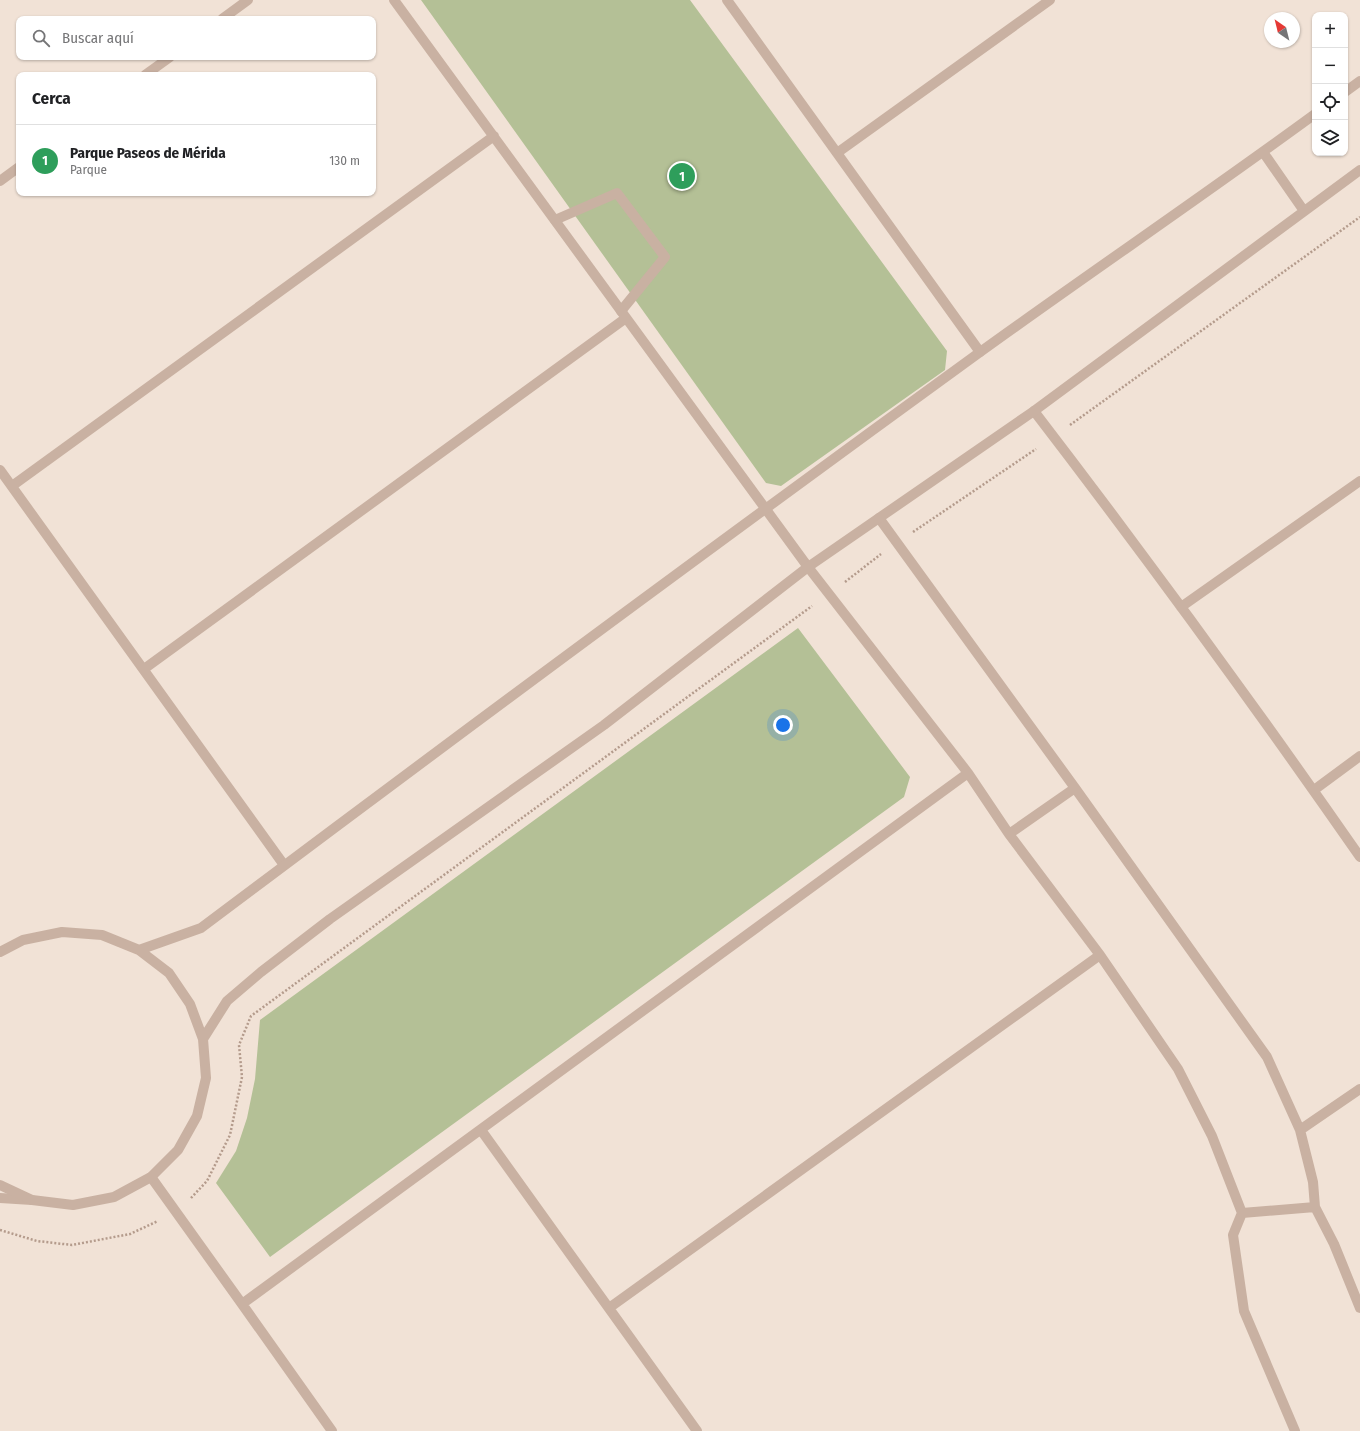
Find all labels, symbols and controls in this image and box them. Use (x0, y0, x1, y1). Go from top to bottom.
north arrow (1264, 12, 1300, 48)
map controls (1312, 12, 1348, 156)
button: + (1312, 12, 1348, 48)
search box (16, 16, 376, 60)
icon: search (30, 27, 52, 49)
text: Buscar aquí (62, 29, 134, 47)
button: − (1312, 48, 1348, 84)
button: locate (1312, 84, 1348, 120)
text: Cerca (32, 88, 71, 109)
button: layers (1312, 120, 1348, 156)
text: Parque Paseos de Mérida (70, 144, 226, 162)
text: 1 (42, 153, 48, 168)
text: 130 m (329, 153, 360, 168)
pin: 1 (669, 161, 695, 191)
text: Parque (70, 162, 107, 177)
your location (773, 715, 793, 735)

